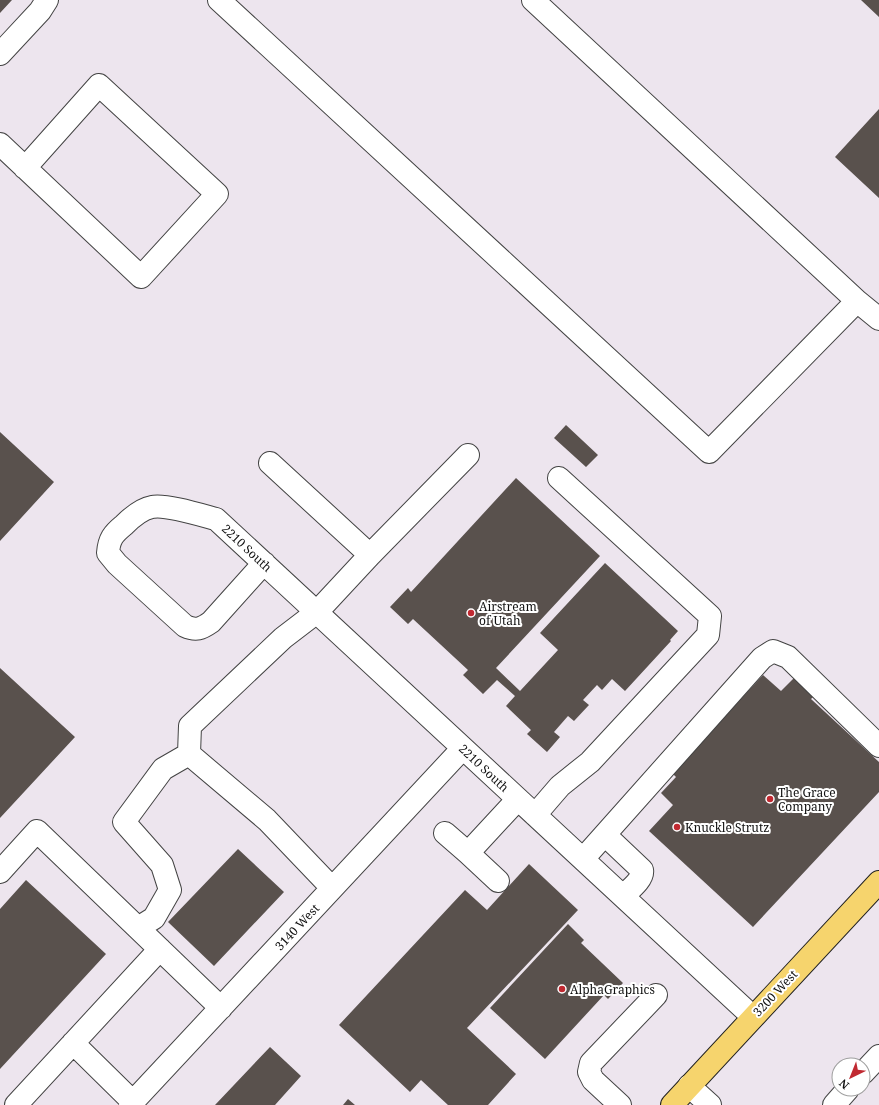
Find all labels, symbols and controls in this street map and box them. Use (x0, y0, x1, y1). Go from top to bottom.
street label: 2210 South (218, 520, 276, 576)
place label: Airstream of Utah (479, 598, 537, 629)
marker: Airstream of Utah (466, 608, 476, 618)
street label: 2210 South (455, 740, 513, 796)
place label: The Grace Company (778, 784, 836, 815)
marker: The Grace Company (765, 794, 775, 804)
place label: Knuckle Strutz (685, 819, 769, 836)
marker: Knuckle Strutz (672, 822, 682, 832)
street label: 3140 West (271, 900, 323, 954)
street label: 3200 West (749, 966, 801, 1020)
place label: AlphaGraphics (570, 981, 655, 998)
marker: AlphaGraphics (557, 984, 567, 994)
north arrow (831, 1057, 871, 1097)
text: N (835, 1076, 852, 1093)

